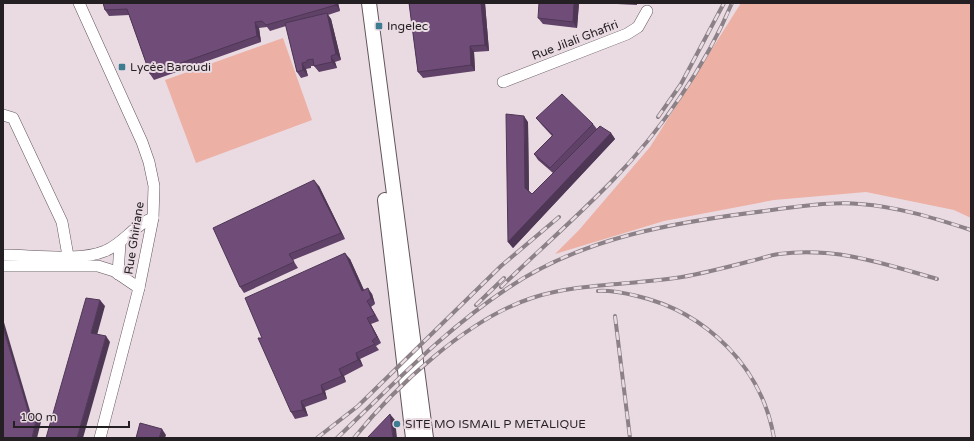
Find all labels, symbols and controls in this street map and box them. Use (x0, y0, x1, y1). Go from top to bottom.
street label: Rue Jilali Ghafiri (530, 17, 620, 63)
place label: Ingelec (387, 19, 428, 33)
marker: Ingelec (374, 21, 384, 31)
place label: Lycée Baroudi (130, 60, 211, 74)
marker: Lycée Baroudi (117, 62, 127, 72)
street label: Rue Ghiriane (121, 200, 147, 275)
scale bar (14, 403, 129, 429)
text: 100 m (20, 410, 57, 424)
place label: SITE MO ISMAIL P METALIQUE (405, 417, 586, 431)
marker: SITE MO ISMAIL P METALIQUE (392, 419, 402, 429)

